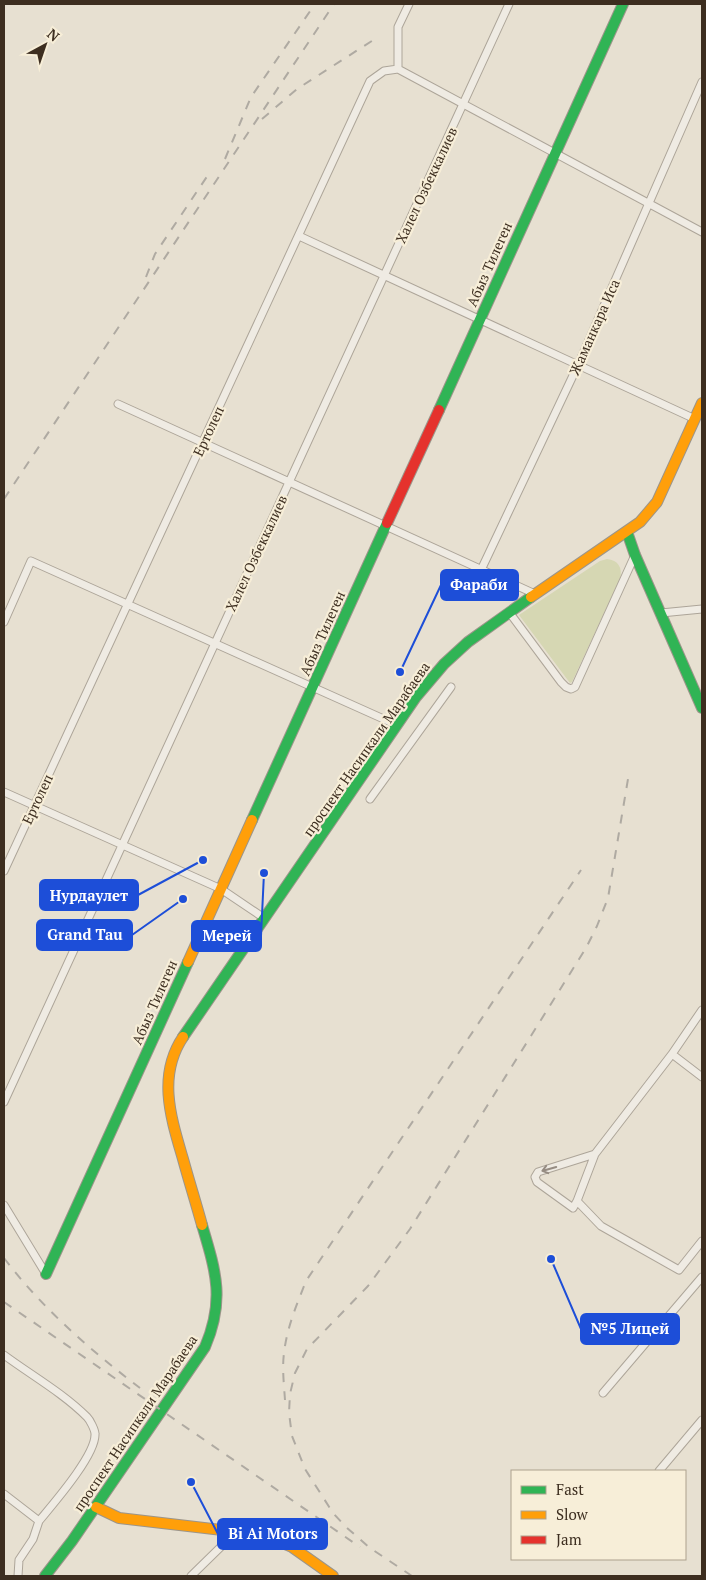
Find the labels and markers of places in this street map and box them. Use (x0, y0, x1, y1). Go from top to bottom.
callout: Фараби (441, 570, 518, 600)
callout: Нурдаулет (40, 880, 138, 910)
callout: Grand Tau (37, 920, 132, 950)
callout: Мерей (192, 921, 261, 951)
callout: №5 Лицей (581, 1314, 679, 1344)
callout: Bi Ai Motors (218, 1519, 327, 1549)

